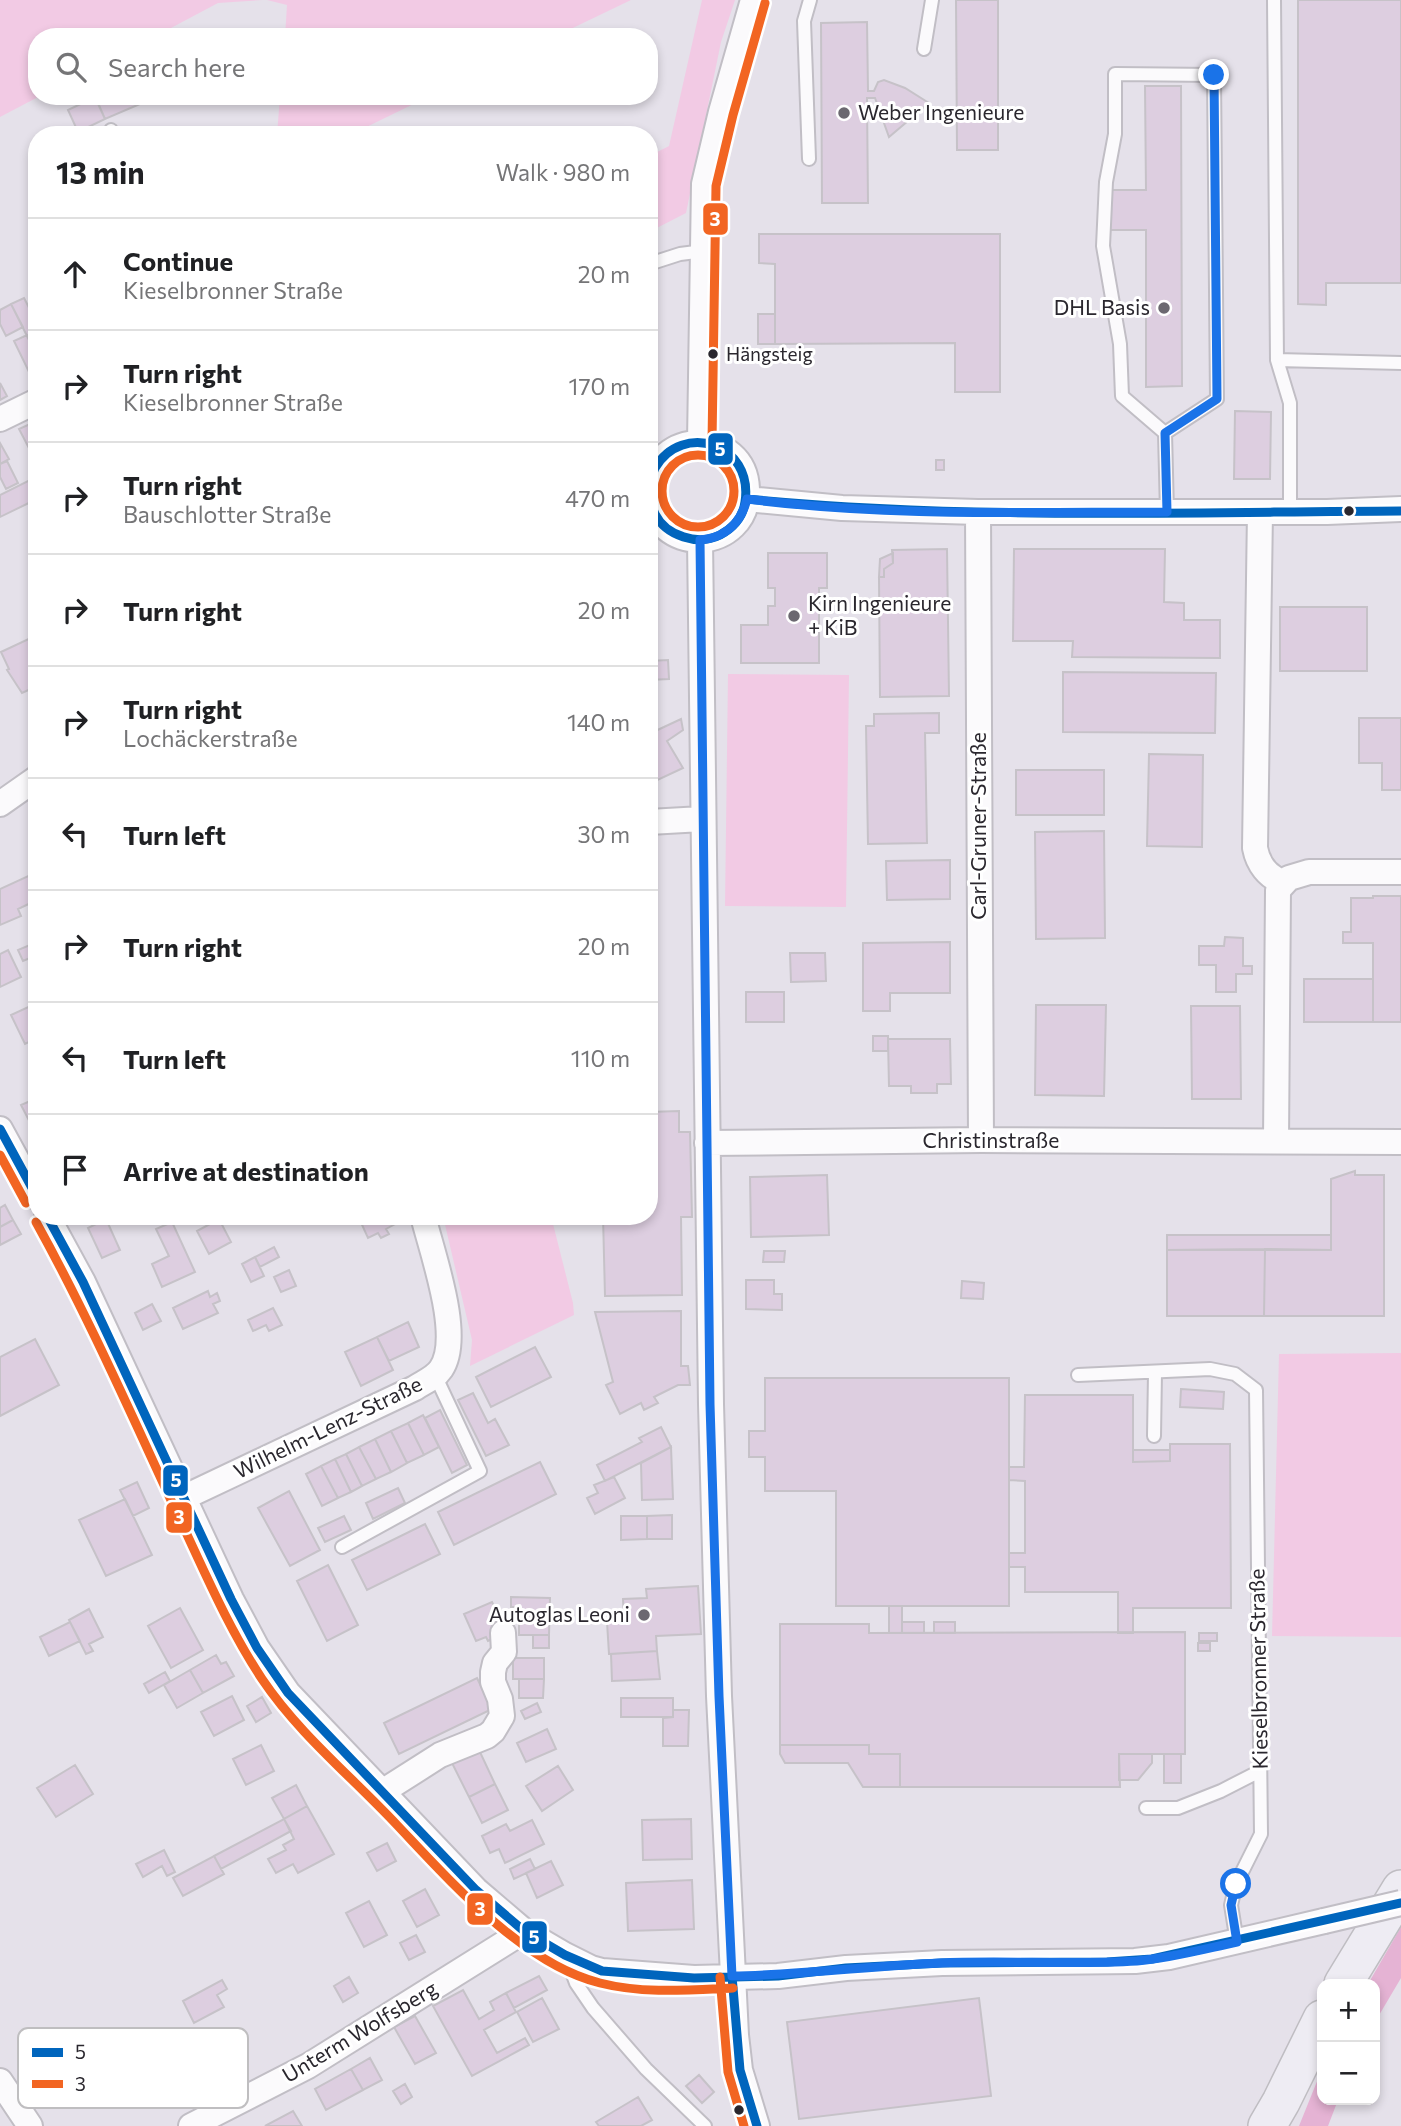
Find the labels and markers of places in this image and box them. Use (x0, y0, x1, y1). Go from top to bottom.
place label: Weber Ingenieure (858, 99, 1024, 124)
marker: Weber Ingenieure (836, 105, 852, 121)
place label: DHL Basis (1054, 294, 1150, 319)
marker: DHL Basis (1156, 300, 1172, 316)
place label: Hängsteig (726, 342, 813, 365)
marker: Hängsteig (706, 347, 720, 361)
unlabelled marker (1342, 504, 1356, 518)
place label: Kirn Ingenieure + KiB (808, 590, 951, 639)
marker: Kirn Ingenieure + KiB (786, 608, 802, 624)
place label: Autoglas Leoni (489, 1601, 630, 1626)
marker: Autoglas Leoni (636, 1607, 652, 1623)
unlabelled marker (732, 2103, 746, 2117)

